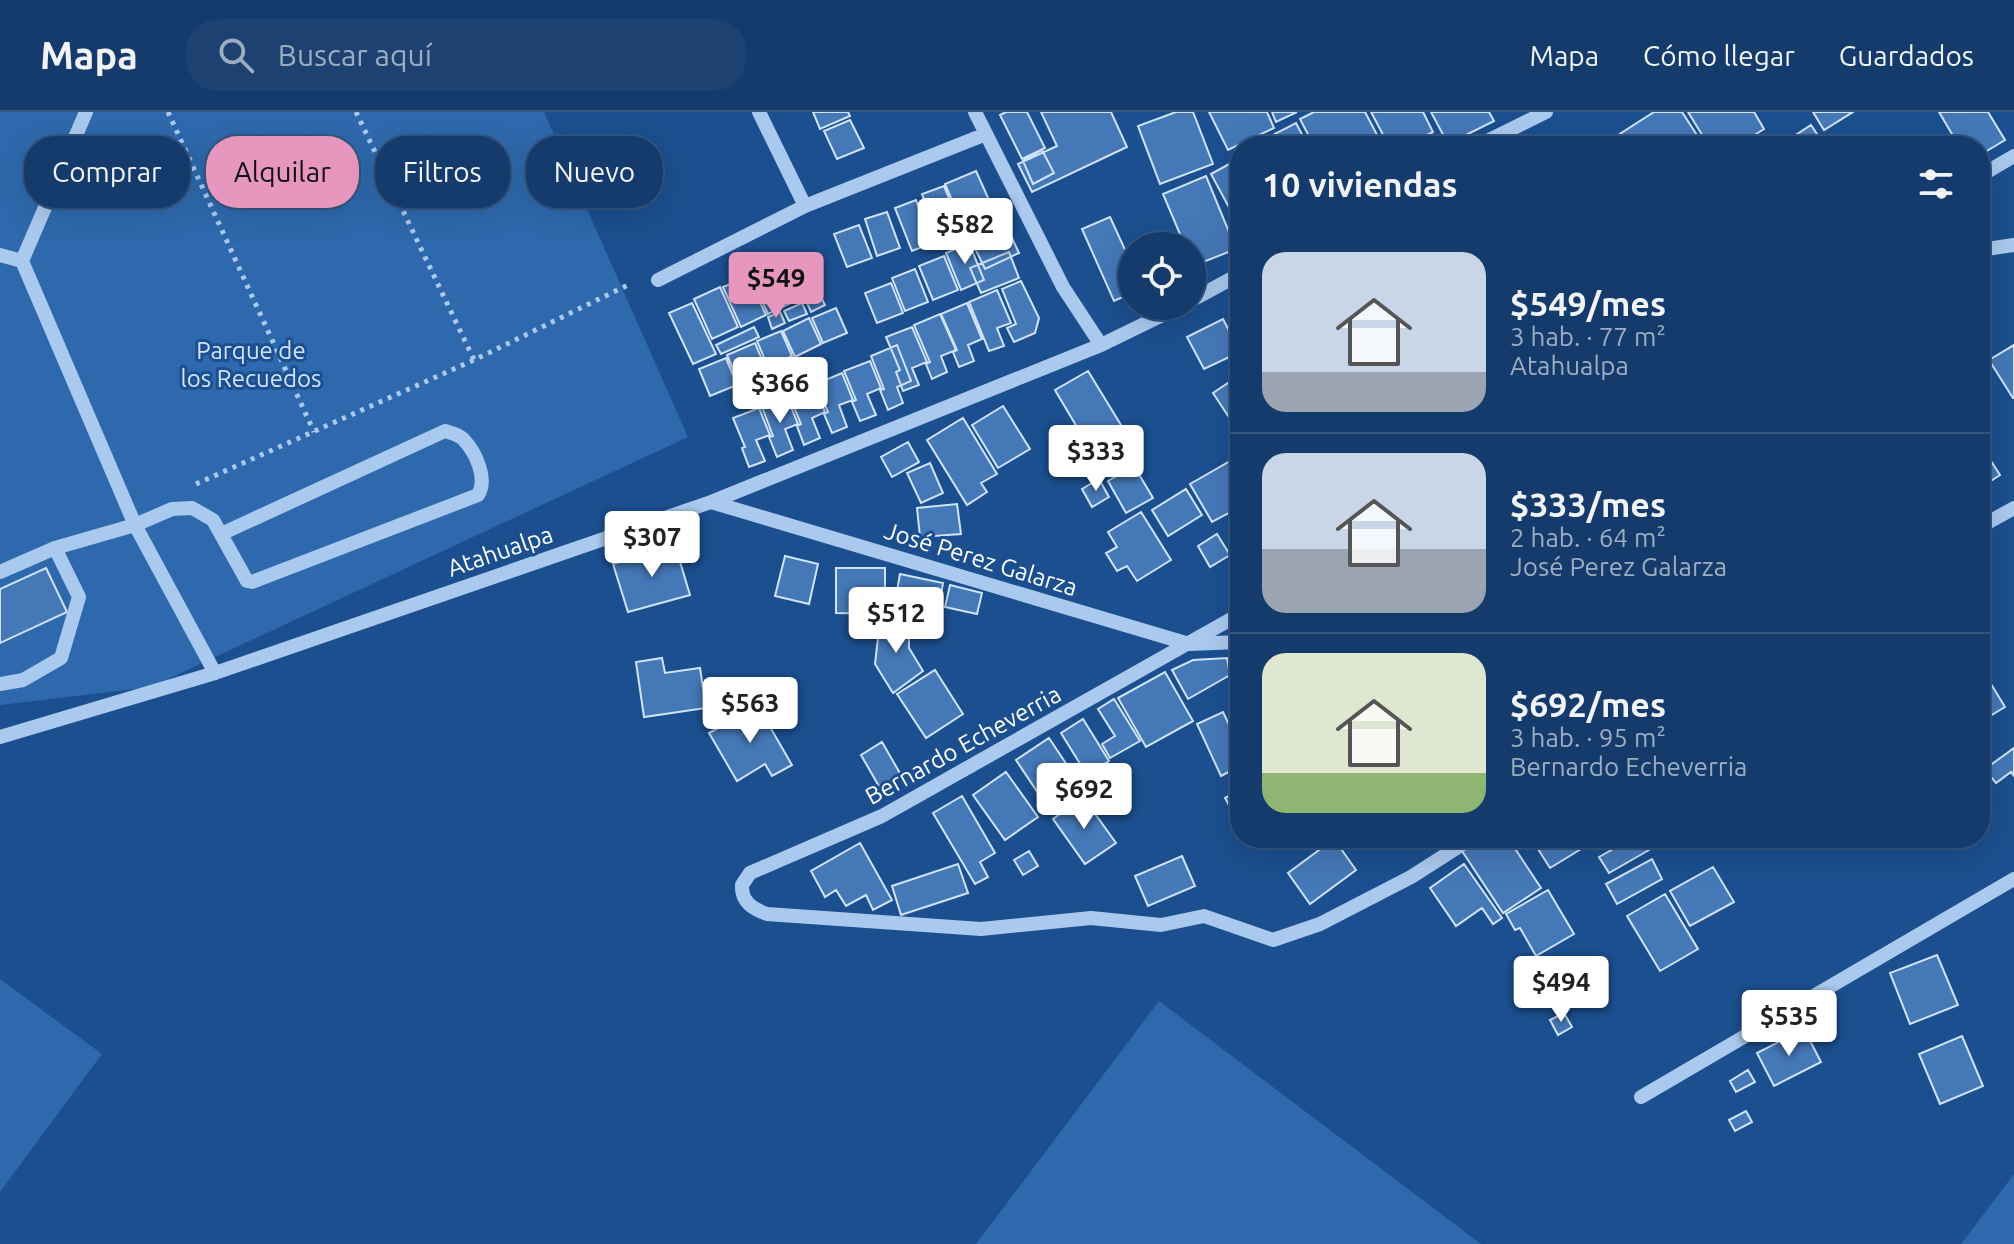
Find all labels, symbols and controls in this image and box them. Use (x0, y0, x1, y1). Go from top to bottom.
search box (186, 19, 746, 91)
icon: search (214, 33, 258, 77)
text: Mapa (40, 34, 138, 76)
text: Buscar aquí (278, 38, 432, 72)
text: Mapa (1530, 40, 1599, 71)
text: Cómo llegar (1643, 40, 1795, 71)
text: Guardados (1839, 40, 1974, 71)
chip: Comprar (24, 136, 190, 208)
chip: Alquilar (206, 136, 359, 208)
chip: Filtros (375, 136, 510, 208)
chip: Nuevo (526, 136, 663, 208)
icon: filters (1914, 162, 1958, 206)
text: 10 viviendas (1262, 165, 1458, 203)
pin: $582 (918, 198, 1012, 266)
text: $582 (936, 209, 994, 238)
map controls (1118, 232, 1206, 320)
button: locate (1118, 232, 1206, 320)
pin: $549 (729, 252, 823, 320)
text: $549 (747, 263, 805, 292)
icon: home (1326, 284, 1422, 380)
text: $549/mes (1510, 284, 1666, 322)
text: 3 hab. · 77 m² (1510, 322, 1666, 351)
park label: Parque de los Recuedos (181, 337, 322, 392)
text: Atahualpa (1510, 351, 1629, 380)
pin: $366 (733, 357, 827, 425)
text: $366 (751, 368, 809, 397)
pin: $333 (1049, 425, 1143, 493)
text: $333 (1067, 436, 1125, 465)
icon: home (1326, 485, 1422, 581)
text: $333/mes (1510, 485, 1666, 523)
pin: $307 (605, 511, 699, 579)
street label: José Perez Galarza (881, 517, 1081, 601)
street label: Atahualpa (444, 520, 556, 582)
text: $307 (623, 522, 681, 551)
text: 2 hab. · 64 m² (1510, 523, 1666, 552)
text: José Perez Galarza (1510, 552, 1727, 581)
pin: $512 (849, 587, 943, 655)
text: $512 (867, 598, 925, 627)
pin: $563 (703, 677, 797, 745)
street label: Bernardo Echeverria (861, 680, 1065, 810)
icon: home (1326, 685, 1422, 781)
text: $692/mes (1510, 685, 1666, 723)
text: $563 (721, 688, 779, 717)
text: 3 hab. · 95 m² (1510, 723, 1666, 752)
text: Bernardo Echeverria (1510, 752, 1747, 781)
pin: $692 (1037, 763, 1131, 831)
text: $692 (1055, 774, 1113, 803)
pin: $494 (1514, 956, 1608, 1024)
text: $494 (1532, 967, 1590, 996)
pin: $535 (1742, 990, 1836, 1058)
text: $535 (1760, 1001, 1818, 1030)

